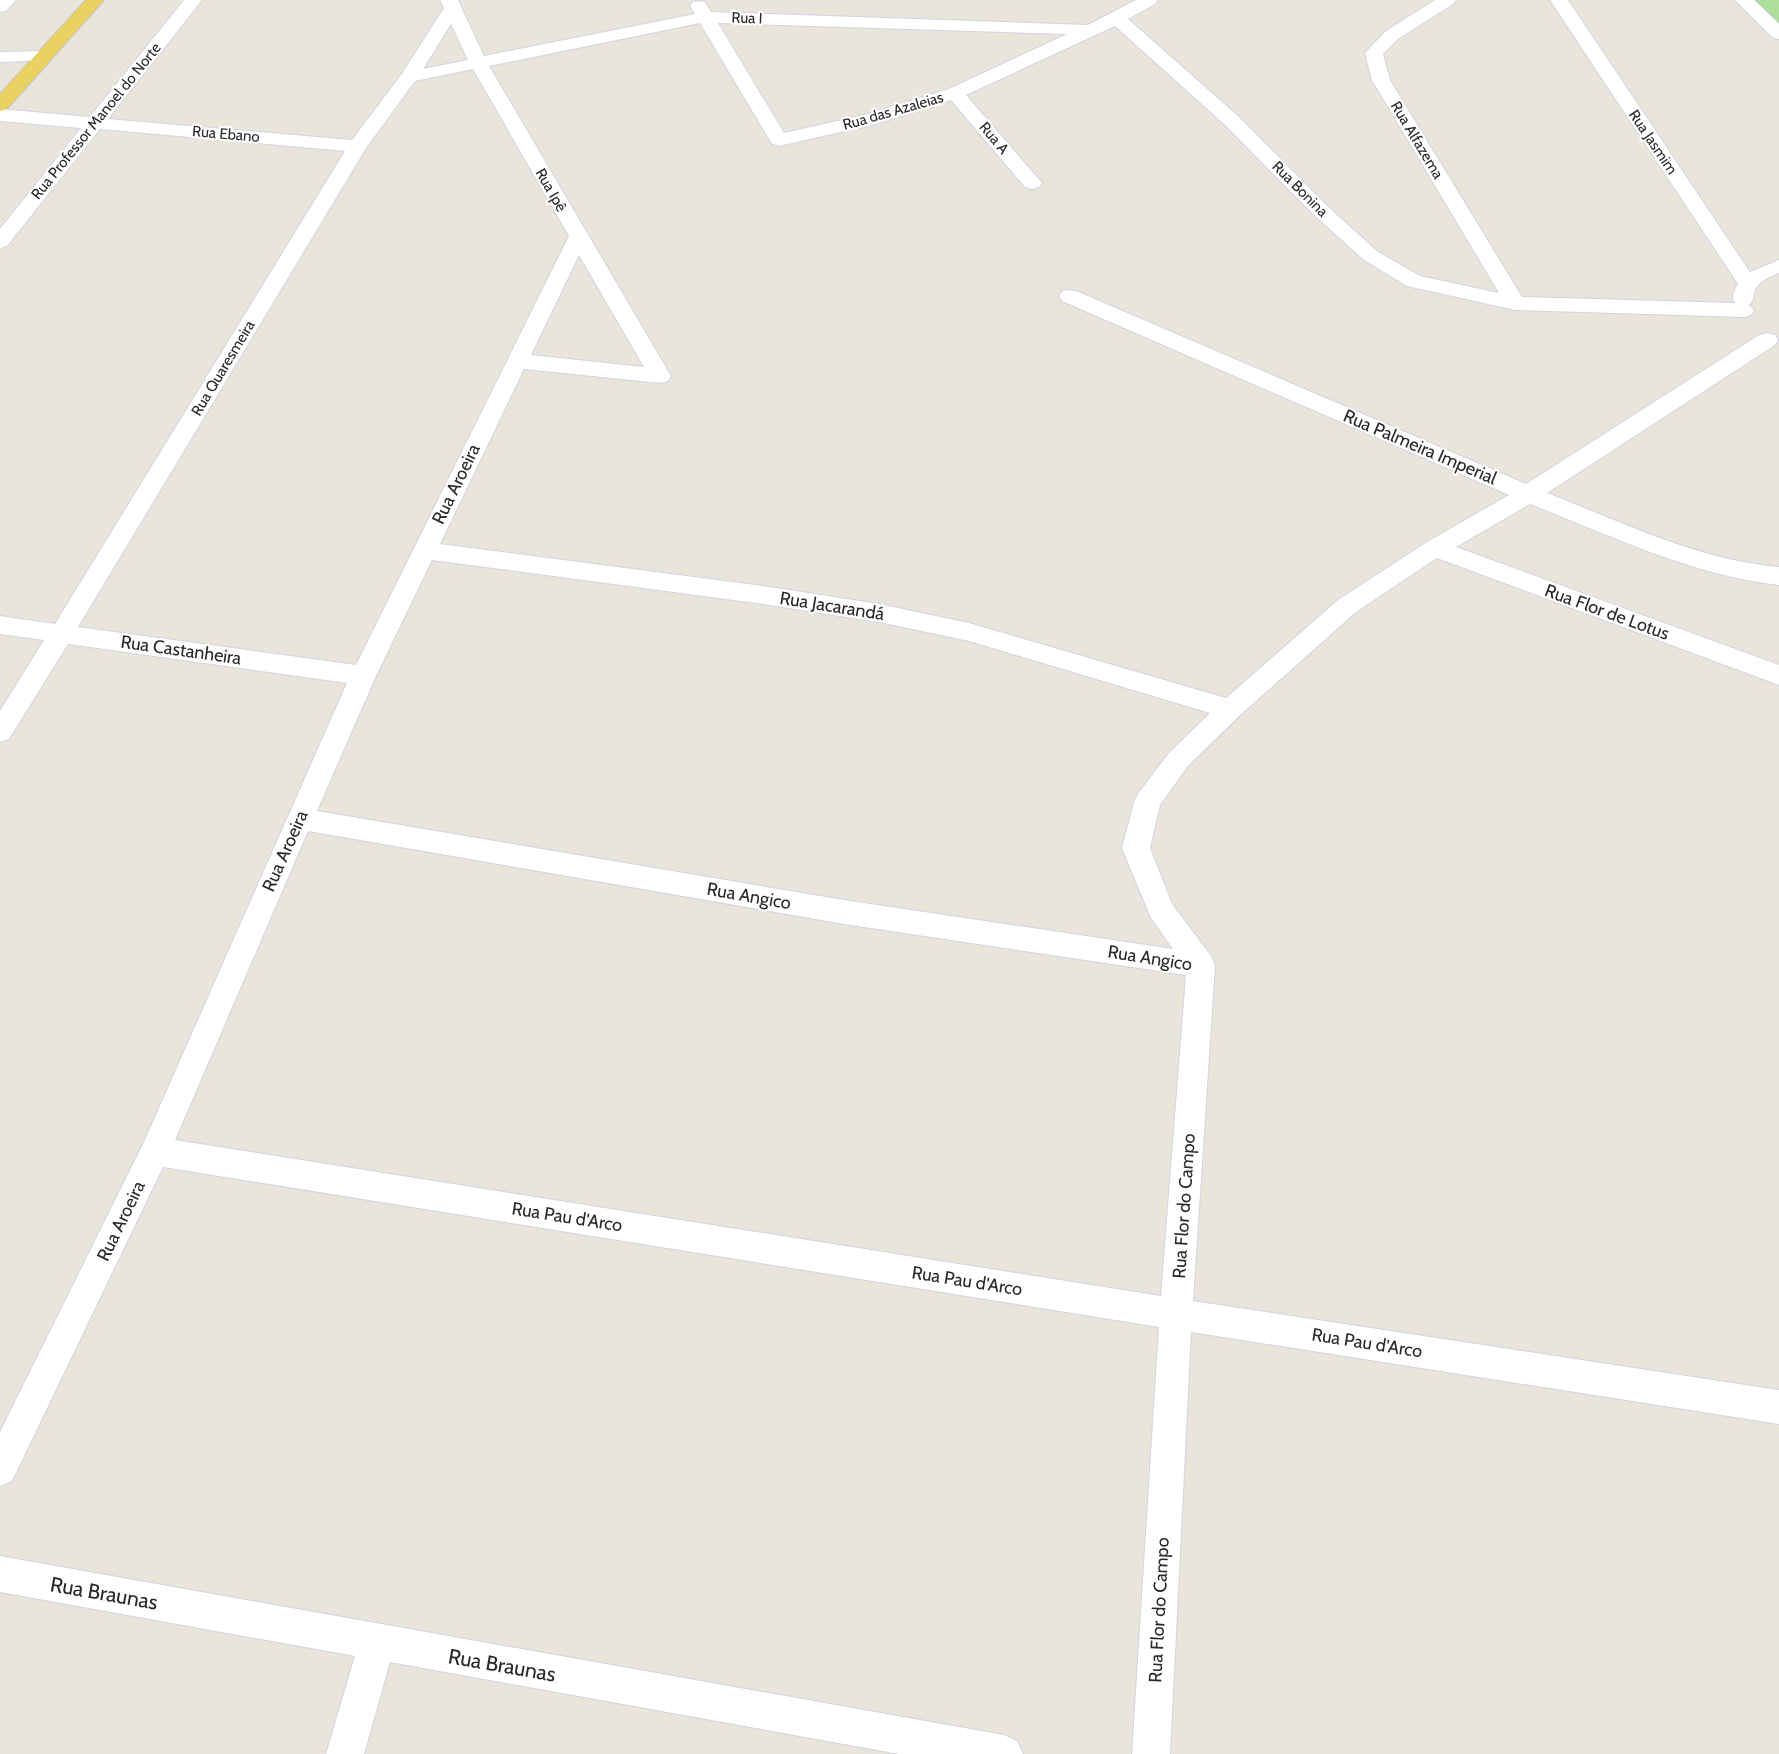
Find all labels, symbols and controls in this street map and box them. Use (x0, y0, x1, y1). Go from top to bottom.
street label: Rua I (731, 8, 763, 28)
street label: Rua Professor Manoel do Norte (27, 39, 165, 203)
street label: Rua das Azaleias (841, 88, 945, 134)
street label: Rua Alfazema (1387, 98, 1448, 183)
street label: Rua Jasmim (1625, 106, 1681, 178)
street label: Rua A (975, 118, 1013, 158)
street label: Rua Ebano (191, 122, 261, 146)
street label: Rua Bonina (1268, 157, 1332, 221)
street label: Rua Ipê (531, 165, 571, 215)
street label: Rua Quaresmeira (187, 316, 259, 419)
street label: Rua Palmeira Imperial (1340, 405, 1501, 490)
street label: Rua Aroeira (427, 440, 485, 528)
street label: Rua Flor de Lotus (1542, 579, 1672, 645)
street label: Rua Jacarandá (778, 587, 886, 625)
street label: Rua Castanheira (119, 631, 243, 669)
street label: Rua Aroeira (257, 807, 313, 895)
street label: Rua Angico (705, 878, 793, 914)
street label: Rua Angico (1106, 940, 1194, 976)
street label: Rua Flor do Campo (1168, 1133, 1200, 1279)
street label: Rua Aroeira (92, 1177, 150, 1265)
street label: Rua Pau d'Arco (510, 1197, 624, 1237)
street label: Rua Pau d'Arco (910, 1261, 1024, 1301)
street label: Rua Pau d'Arco (1310, 1323, 1424, 1363)
street label: Rua Flor do Campo (1144, 1537, 1174, 1683)
street label: Rua Braunas (48, 1571, 160, 1615)
street label: Rua Braunas (446, 1643, 558, 1687)

